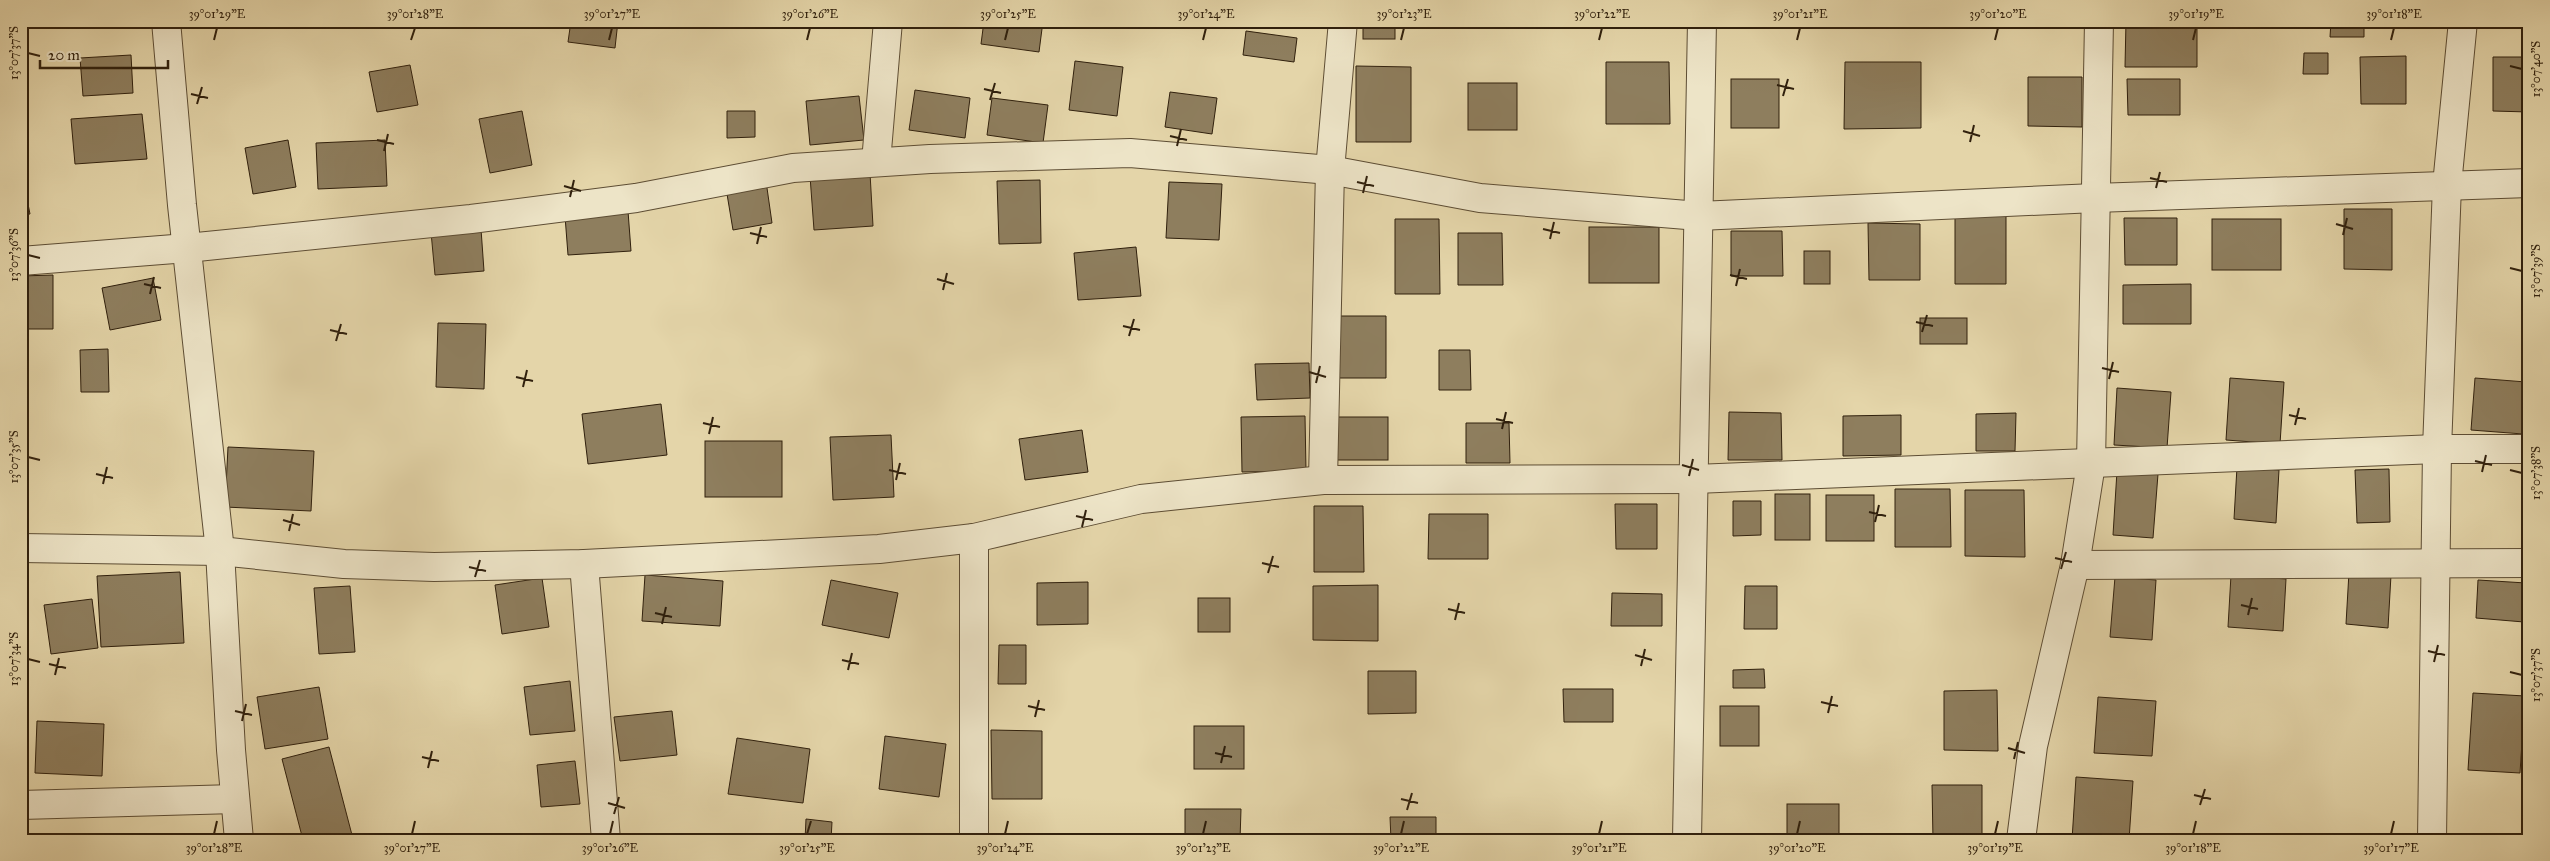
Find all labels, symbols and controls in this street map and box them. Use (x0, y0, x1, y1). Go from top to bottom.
text: 39°01'29"E (189, 7, 246, 21)
text: 39°01'28"E (387, 7, 444, 21)
text: 39°01'27"E (584, 7, 641, 21)
text: 39°01'26"E (782, 7, 839, 21)
text: 39°01'25"E (980, 7, 1036, 21)
text: 39°01'24"E (1178, 7, 1235, 21)
text: 39°01'23"E (1376, 7, 1432, 21)
text: 39°01'22"E (1574, 7, 1630, 21)
text: 39°01'21"E (1772, 7, 1828, 21)
text: 39°01'20"E (1969, 7, 2027, 21)
text: 39°01'19"E (2168, 7, 2224, 21)
text: 39°01'18"E (2366, 7, 2422, 21)
text: 13°07'37"S (7, 26, 21, 80)
scale bar (40, 38, 168, 70)
text: 13°07'40"S (2529, 41, 2543, 97)
text: 20 m (48, 46, 80, 64)
text: 13°07'36"S (7, 228, 21, 282)
text: 13°07'39"S (2529, 244, 2543, 298)
text: 13°07'35"S (7, 430, 21, 484)
text: 13°07'38"S (2529, 446, 2543, 500)
text: 13°07'34"S (7, 632, 21, 686)
text: 13°07'37"S (2529, 648, 2543, 702)
text: 39°01'28"E (186, 841, 243, 855)
text: 39°01'27"E (384, 841, 441, 855)
text: 39°01'26"E (582, 841, 639, 855)
text: 39°01'25"E (779, 841, 835, 855)
text: 39°01'24"E (977, 841, 1034, 855)
text: 39°01'23"E (1175, 841, 1231, 855)
text: 39°01'22"E (1373, 841, 1429, 855)
text: 39°01'21"E (1571, 841, 1627, 855)
text: 39°01'20"E (1768, 841, 1826, 855)
text: 39°01'19"E (1967, 841, 2023, 855)
text: 39°01'18"E (2165, 841, 2221, 855)
text: 39°01'17"E (2363, 841, 2419, 855)

